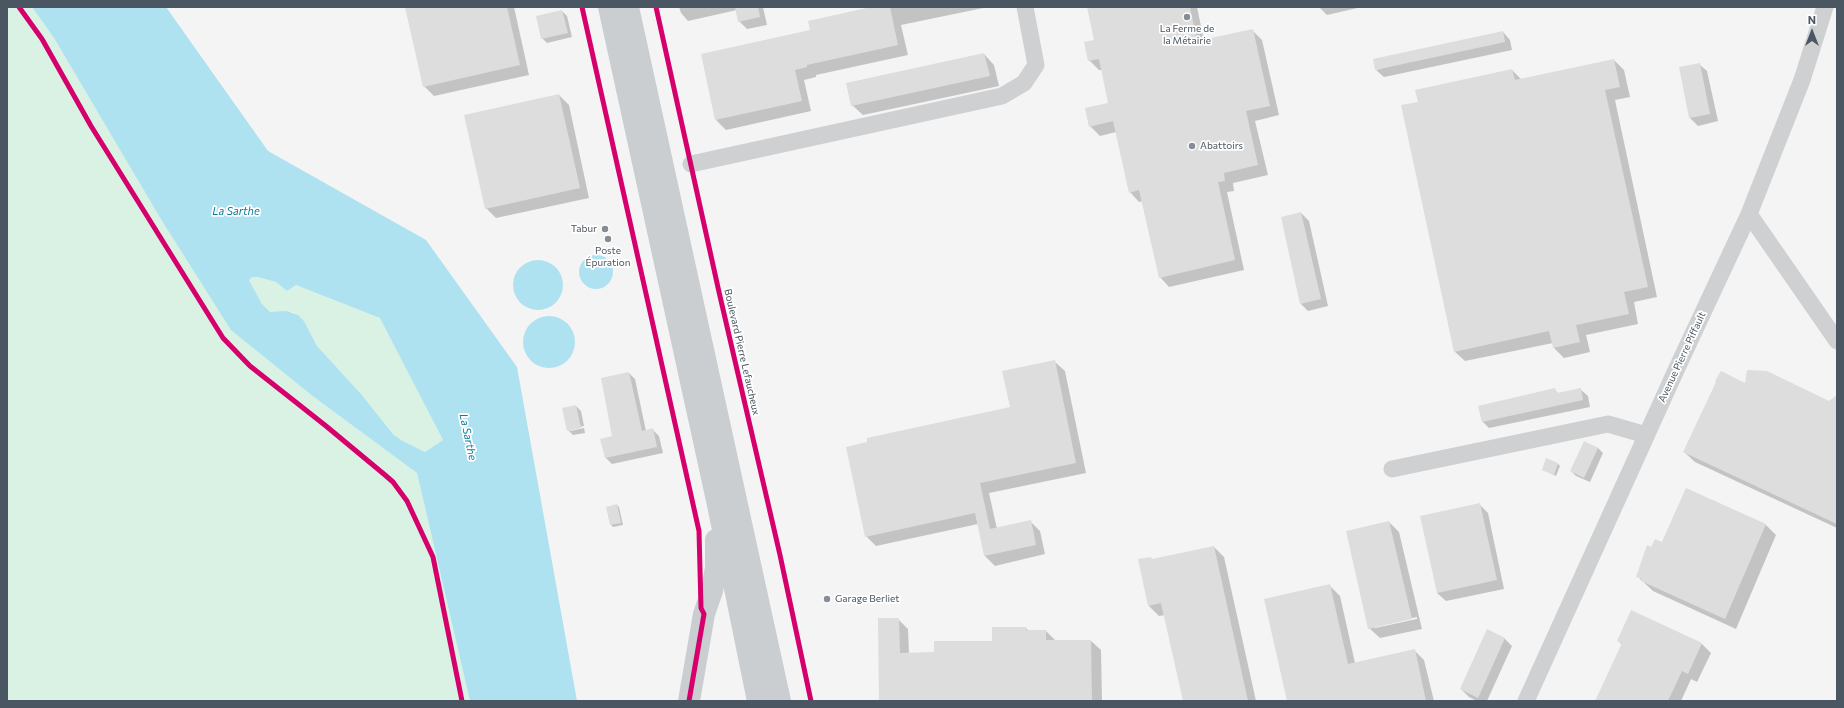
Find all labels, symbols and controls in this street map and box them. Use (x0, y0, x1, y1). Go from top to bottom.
marker: La Ferme de la Métairie (1182, 12, 1192, 22)
north arrow (1792, 12, 1832, 52)
text: N (1808, 13, 1816, 26)
place label: La Ferme de la Métairie (1160, 23, 1214, 46)
place label: Abattoirs (1200, 140, 1243, 152)
marker: Abattoirs (1187, 141, 1197, 151)
water label: La Sarthe (212, 204, 260, 218)
place label: Tabur (571, 223, 597, 235)
marker: Tabur (600, 224, 610, 234)
marker: Poste Épuration (603, 234, 613, 244)
place label: Poste Épuration (586, 245, 630, 268)
street label: Boulevard Pierre Lefaucheux (722, 288, 762, 416)
street label: Avenue Pierre Piffault (1656, 310, 1708, 404)
water label: La Sarthe (457, 412, 479, 462)
place label: Garage Berliet (835, 593, 899, 605)
marker: Garage Berliet (822, 594, 832, 604)

